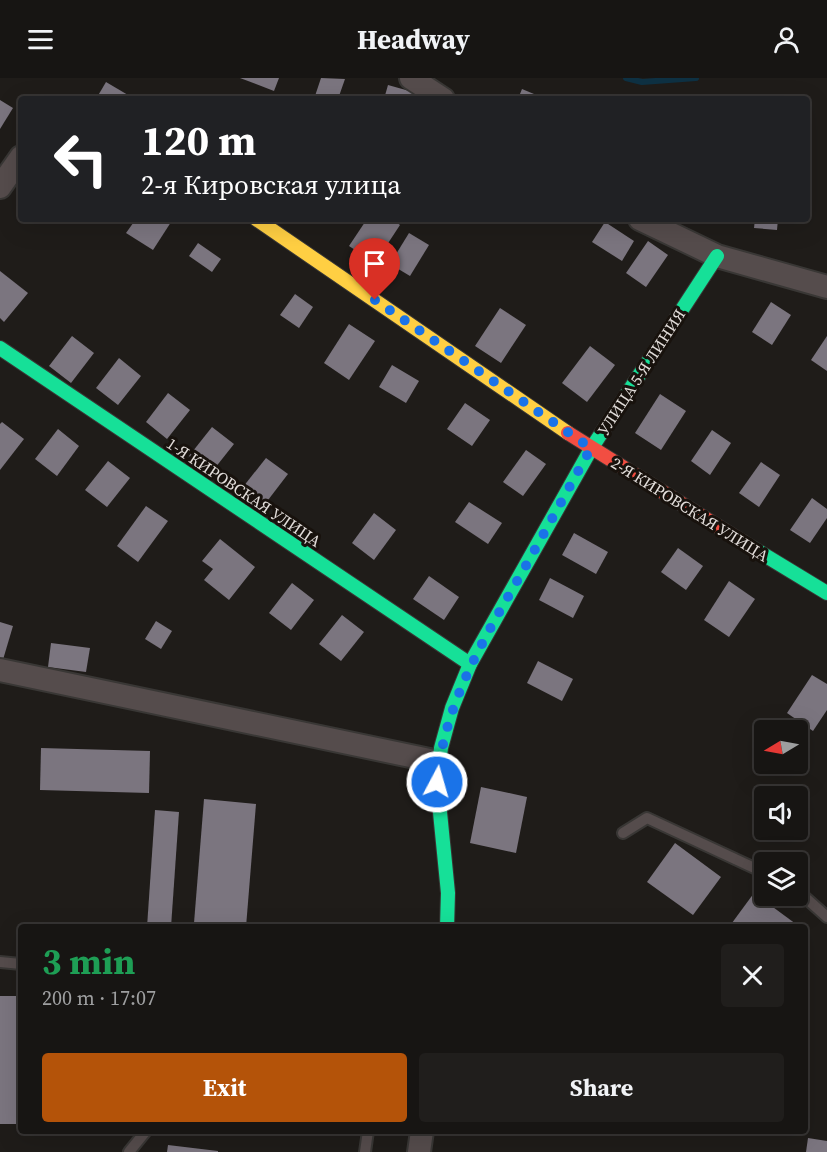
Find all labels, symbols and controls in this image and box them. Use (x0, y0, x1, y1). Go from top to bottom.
text: Headway (357, 21, 470, 58)
icon: menu (24, 23, 57, 56)
icon: person (770, 23, 803, 56)
text: 120 m (141, 111, 256, 169)
icon: left (42, 120, 120, 198)
text: 2-я Кировская улица (141, 166, 401, 203)
pin (349, 238, 400, 300)
icon: arrive (358, 247, 391, 280)
street label: УЛИЦА 5-Я ЛИНИЯ (592, 305, 690, 439)
street label: 1-Я КИРОВСКАЯ УЛИЦА (162, 432, 326, 552)
street label: 2-Я КИРОВСКАЯ УЛИЦА (607, 452, 773, 567)
north arrow (754, 720, 808, 774)
map controls (754, 720, 808, 906)
position arrow (405, 750, 469, 814)
button: sound (754, 786, 808, 840)
button: layers (754, 852, 808, 906)
text: 3 min (42, 937, 135, 986)
button: close (721, 944, 784, 1007)
text: 200 m · 17:07 (42, 984, 156, 1012)
button: Exit (42, 1053, 407, 1122)
button: Share (419, 1053, 784, 1122)

